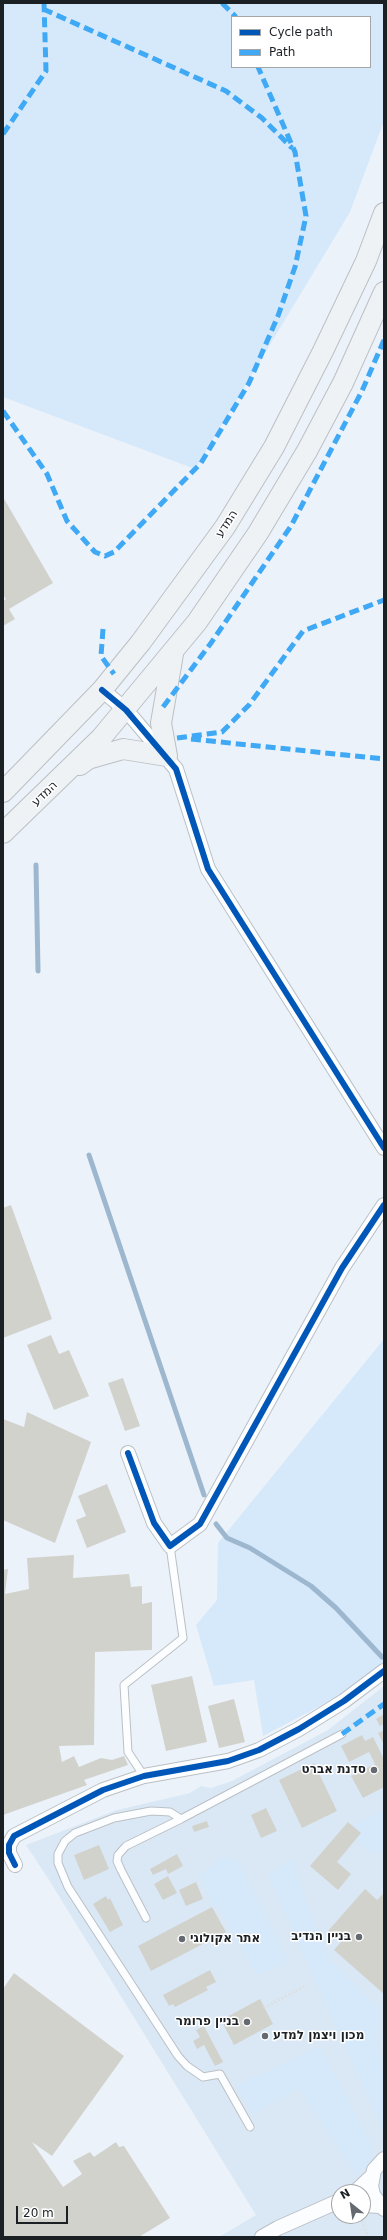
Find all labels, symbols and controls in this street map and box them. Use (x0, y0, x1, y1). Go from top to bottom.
legend (231, 16, 371, 68)
text: Cycle path (269, 25, 333, 39)
text: Path (269, 45, 295, 59)
street label: המדע (213, 507, 241, 541)
street label: המדע (29, 778, 61, 810)
place label: סדנת אברט (302, 1763, 366, 1777)
marker: סדנת אברט (369, 1765, 379, 1775)
place label: בניין הנדיב (291, 1930, 351, 1944)
place label: אתר אקולוגי (190, 1932, 260, 1946)
marker: בניין הנדיב (354, 1932, 364, 1942)
marker: אתר אקולוגי (177, 1934, 187, 1944)
place label: בניין פרומר (176, 2015, 239, 2029)
marker: בניין פרומר (242, 2017, 252, 2027)
place label: מכון ויצמן למדע (273, 2029, 364, 2043)
marker: מכון ויצמן למדע (260, 2031, 270, 2041)
north arrow (331, 2184, 371, 2224)
text: N (338, 2186, 352, 2202)
scale bar (18, 2198, 70, 2224)
text: 20 m (23, 2206, 54, 2220)

